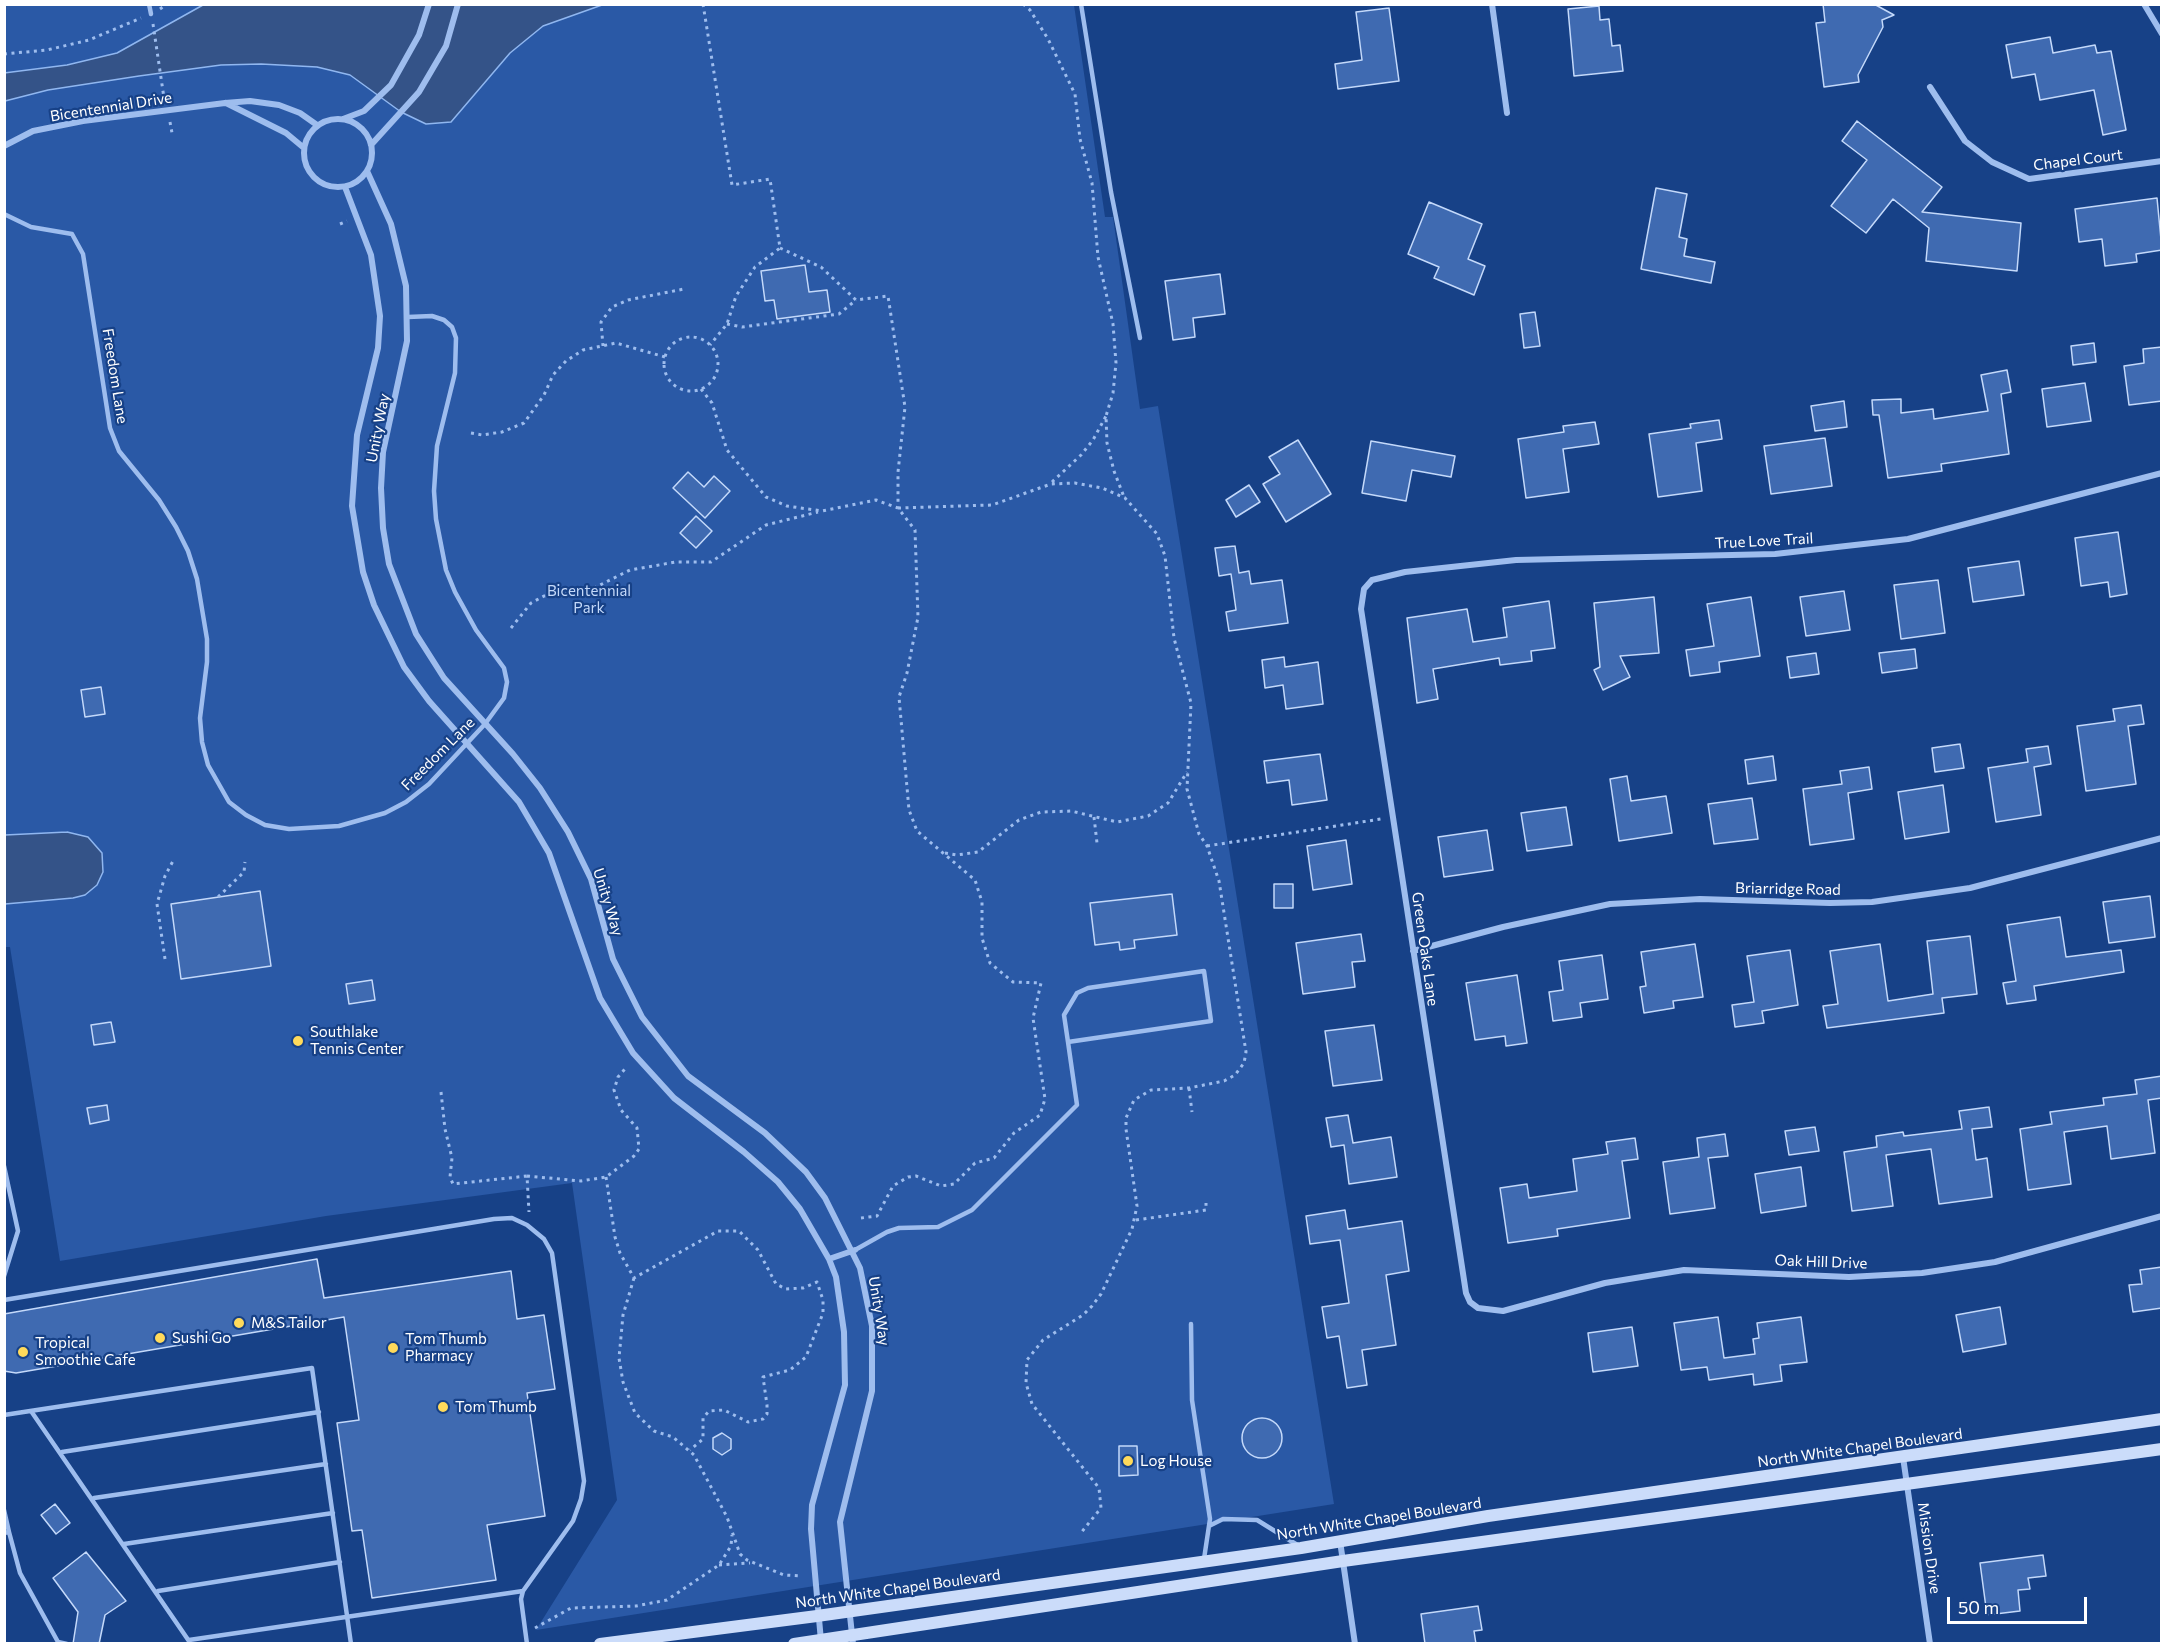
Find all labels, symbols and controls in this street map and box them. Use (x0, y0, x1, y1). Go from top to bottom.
street label: Bicentennial Drive (49, 88, 173, 126)
street label: Chapel Court (2032, 146, 2124, 174)
street label: Freedom Lane (99, 327, 131, 425)
street label: Unity Way (362, 392, 394, 464)
street label: True Love Trail (1714, 529, 1814, 553)
park label: Bicentennial Park (547, 582, 631, 617)
street label: Freedom Lane (398, 714, 478, 794)
street label: Unity Way (589, 866, 627, 938)
street label: Briarridge Road (1735, 879, 1841, 899)
street label: Green Oaks Lane (1408, 891, 1442, 1007)
place label: Southlake Tennis Center (310, 1023, 404, 1058)
marker: Southlake Tennis Center (291, 1034, 305, 1048)
street label: Oak Hill Drive (1774, 1251, 1868, 1273)
street label: Unity Way (865, 1275, 893, 1347)
place label: M&S Tailor (251, 1314, 327, 1332)
marker: M&S Tailor (232, 1316, 246, 1330)
place label: Sushi Go (172, 1329, 231, 1347)
place label: Tom Thumb Pharmacy (405, 1330, 487, 1365)
marker: Sushi Go (153, 1331, 167, 1345)
place label: Tropical Smoothie Cafe (35, 1334, 136, 1369)
marker: Tom Thumb Pharmacy (386, 1341, 400, 1355)
marker: Tropical Smoothie Cafe (16, 1345, 30, 1359)
place label: Tom Thumb (455, 1398, 537, 1416)
marker: Tom Thumb (436, 1400, 450, 1414)
street label: North White Chapel Boulevard (1756, 1425, 1964, 1471)
place label: Log House (1140, 1452, 1212, 1470)
marker: Log House (1121, 1454, 1135, 1468)
street label: North White Chapel Boulevard (1275, 1494, 1483, 1544)
street label: Mission Drive (1914, 1501, 1944, 1595)
street label: North White Chapel Boulevard (794, 1566, 1002, 1612)
scale bar (1950, 1585, 2090, 1623)
text: 50 m (1958, 1596, 1999, 1618)

